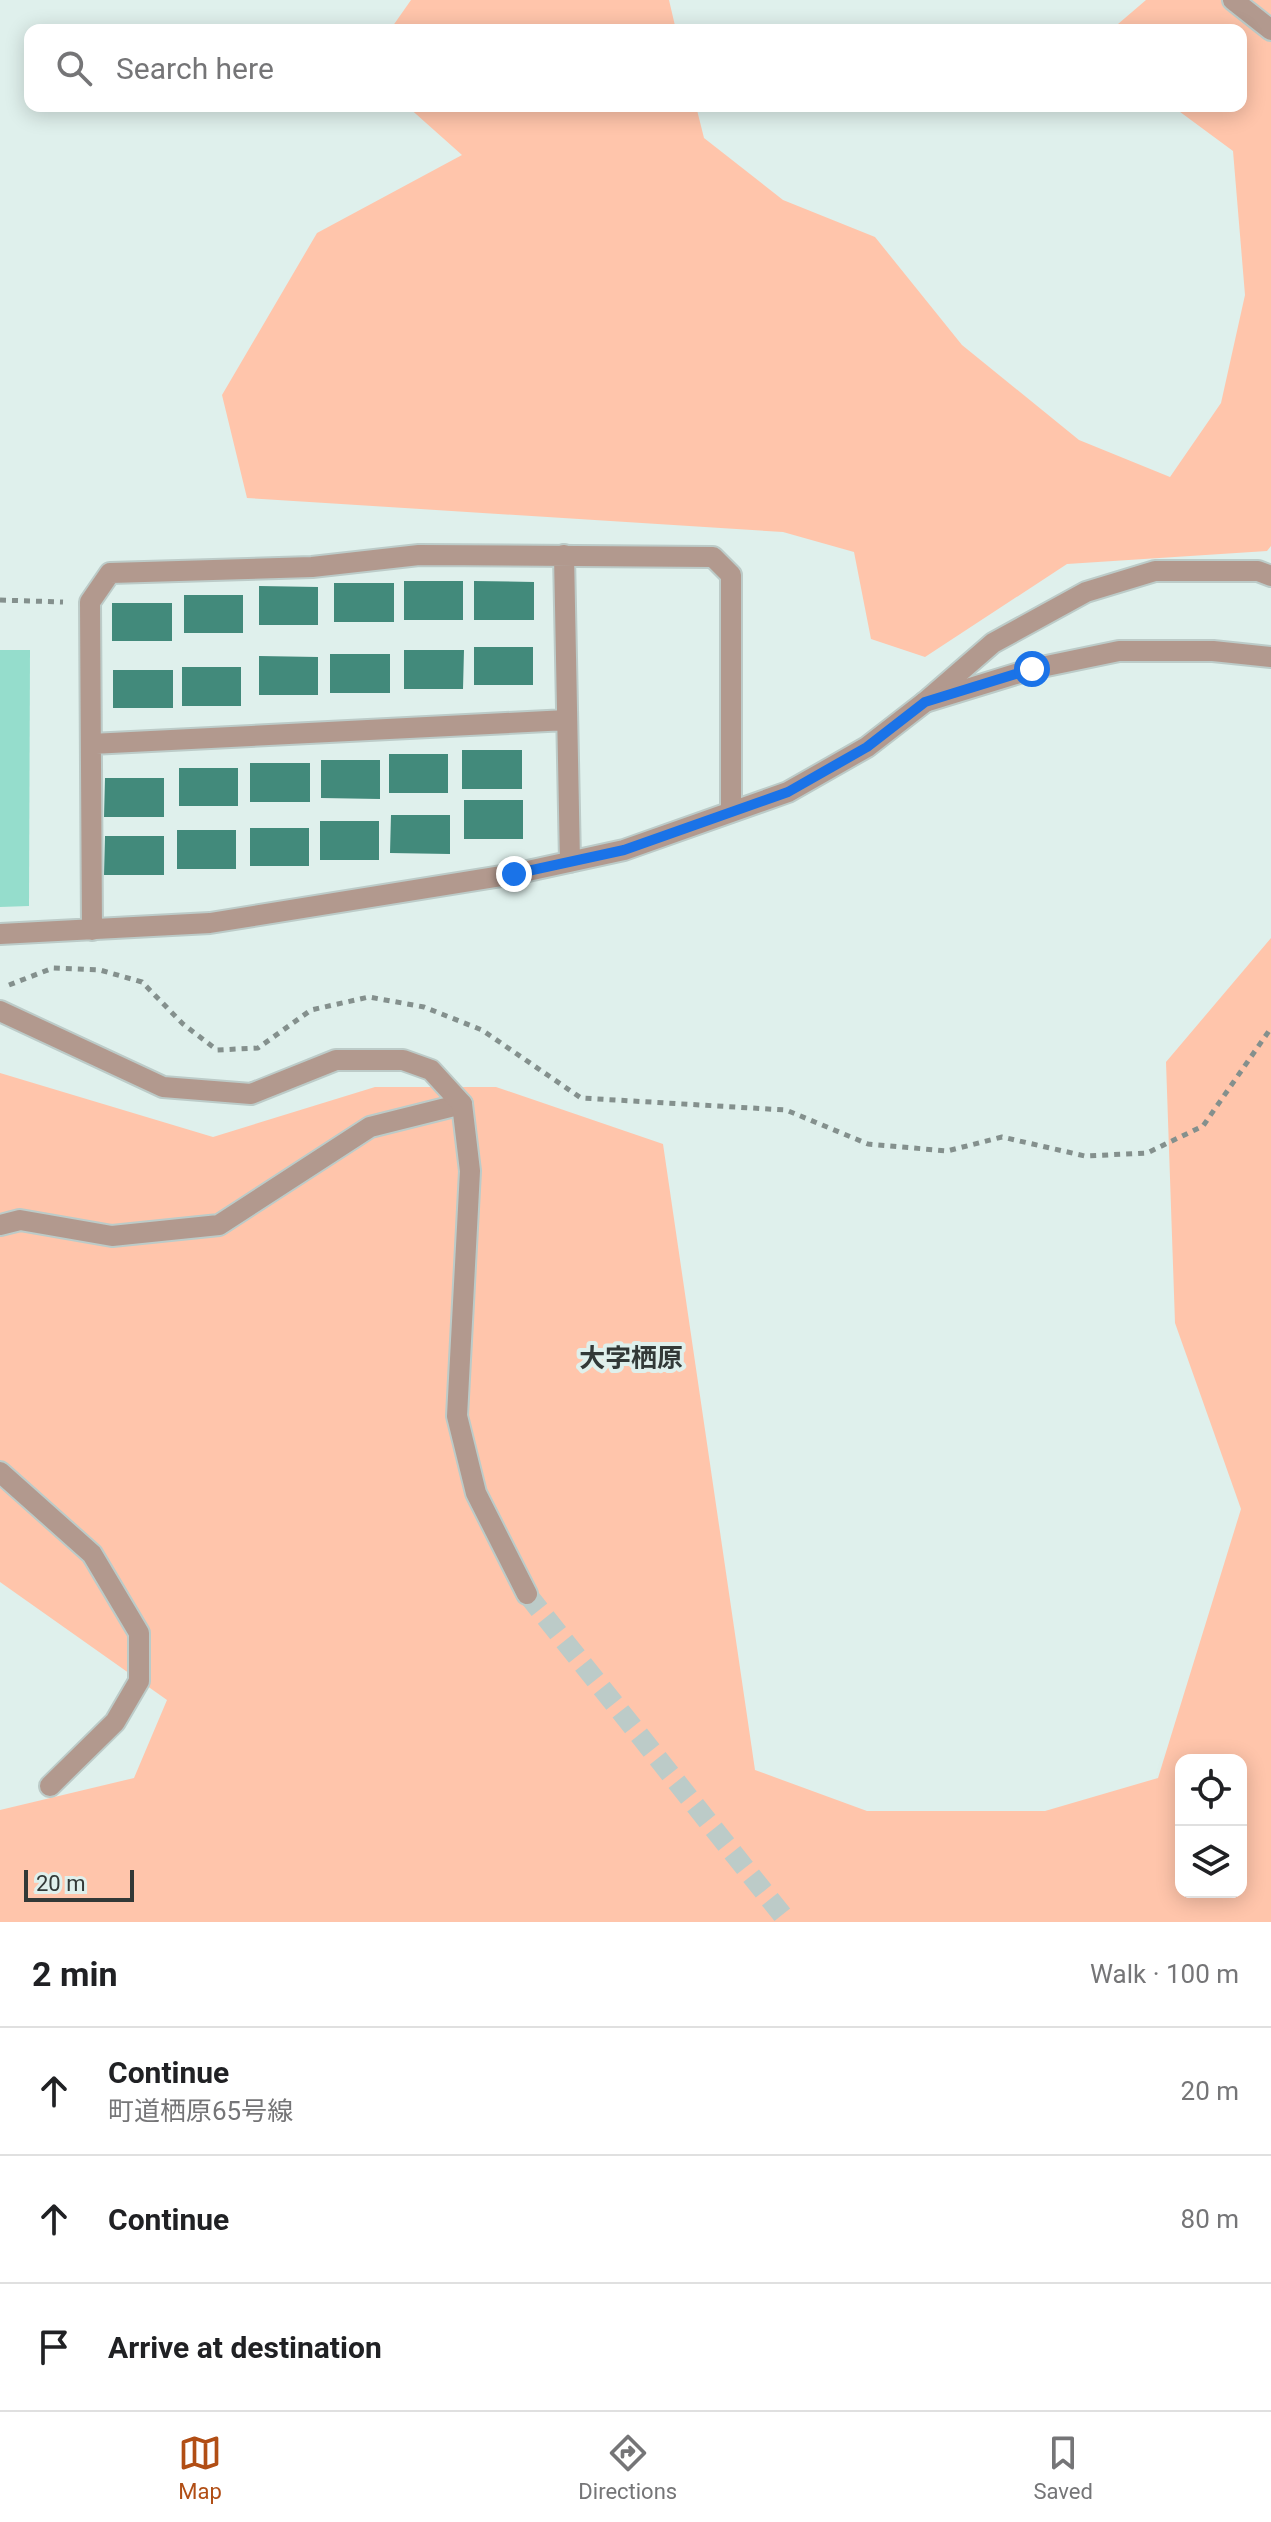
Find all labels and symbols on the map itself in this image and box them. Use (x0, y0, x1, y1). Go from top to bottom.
route start (1014, 651, 1050, 687)
route end (496, 856, 532, 892)
district label: 大字栖原 (579, 1343, 683, 1373)
scale bar (24, 1866, 134, 1902)

